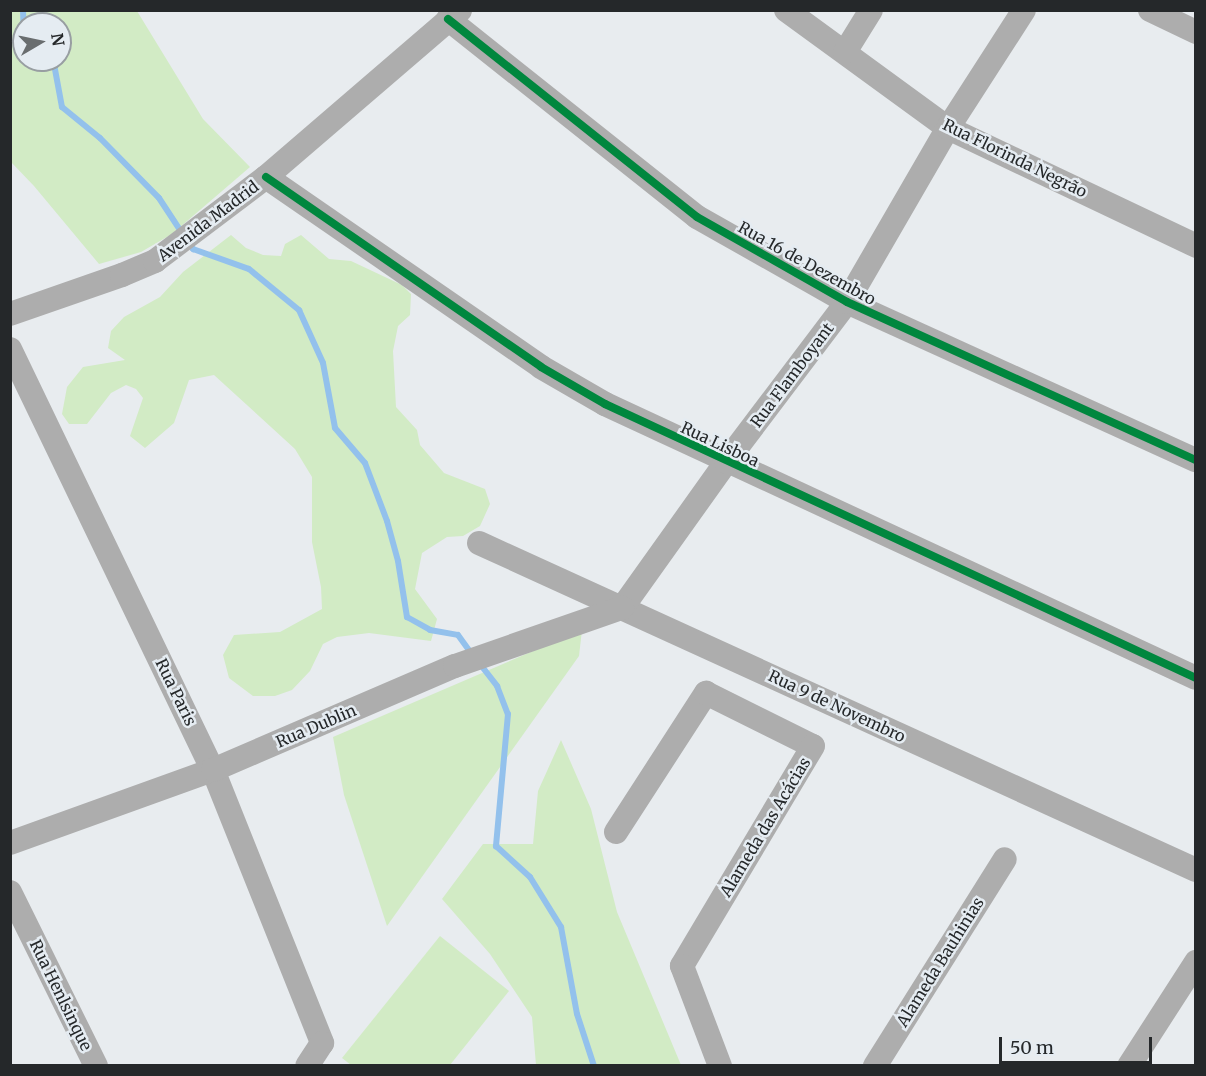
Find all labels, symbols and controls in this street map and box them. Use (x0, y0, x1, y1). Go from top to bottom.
north arrow (12, 12, 72, 72)
text: N (47, 32, 69, 47)
street label: Rua Florinda Negrão (940, 115, 1090, 201)
street label: Avenida Madrid (154, 177, 262, 265)
street label: Rua 16 de Dezembro (735, 217, 879, 309)
street label: Rua Flamboyant (746, 319, 838, 431)
street label: Rua Lisboa (678, 418, 762, 470)
street label: Rua Paris (152, 655, 200, 729)
street label: Rua 9 de Novembro (765, 666, 909, 746)
street label: Rua Dublin (273, 700, 359, 752)
street label: Alameda das Acácias (716, 754, 814, 900)
street label: Alameda Bauhinias (892, 894, 988, 1030)
street label: Rua Henlsinque (26, 936, 96, 1054)
scale bar (1002, 1025, 1155, 1063)
text: 50 m (1010, 1036, 1054, 1059)

